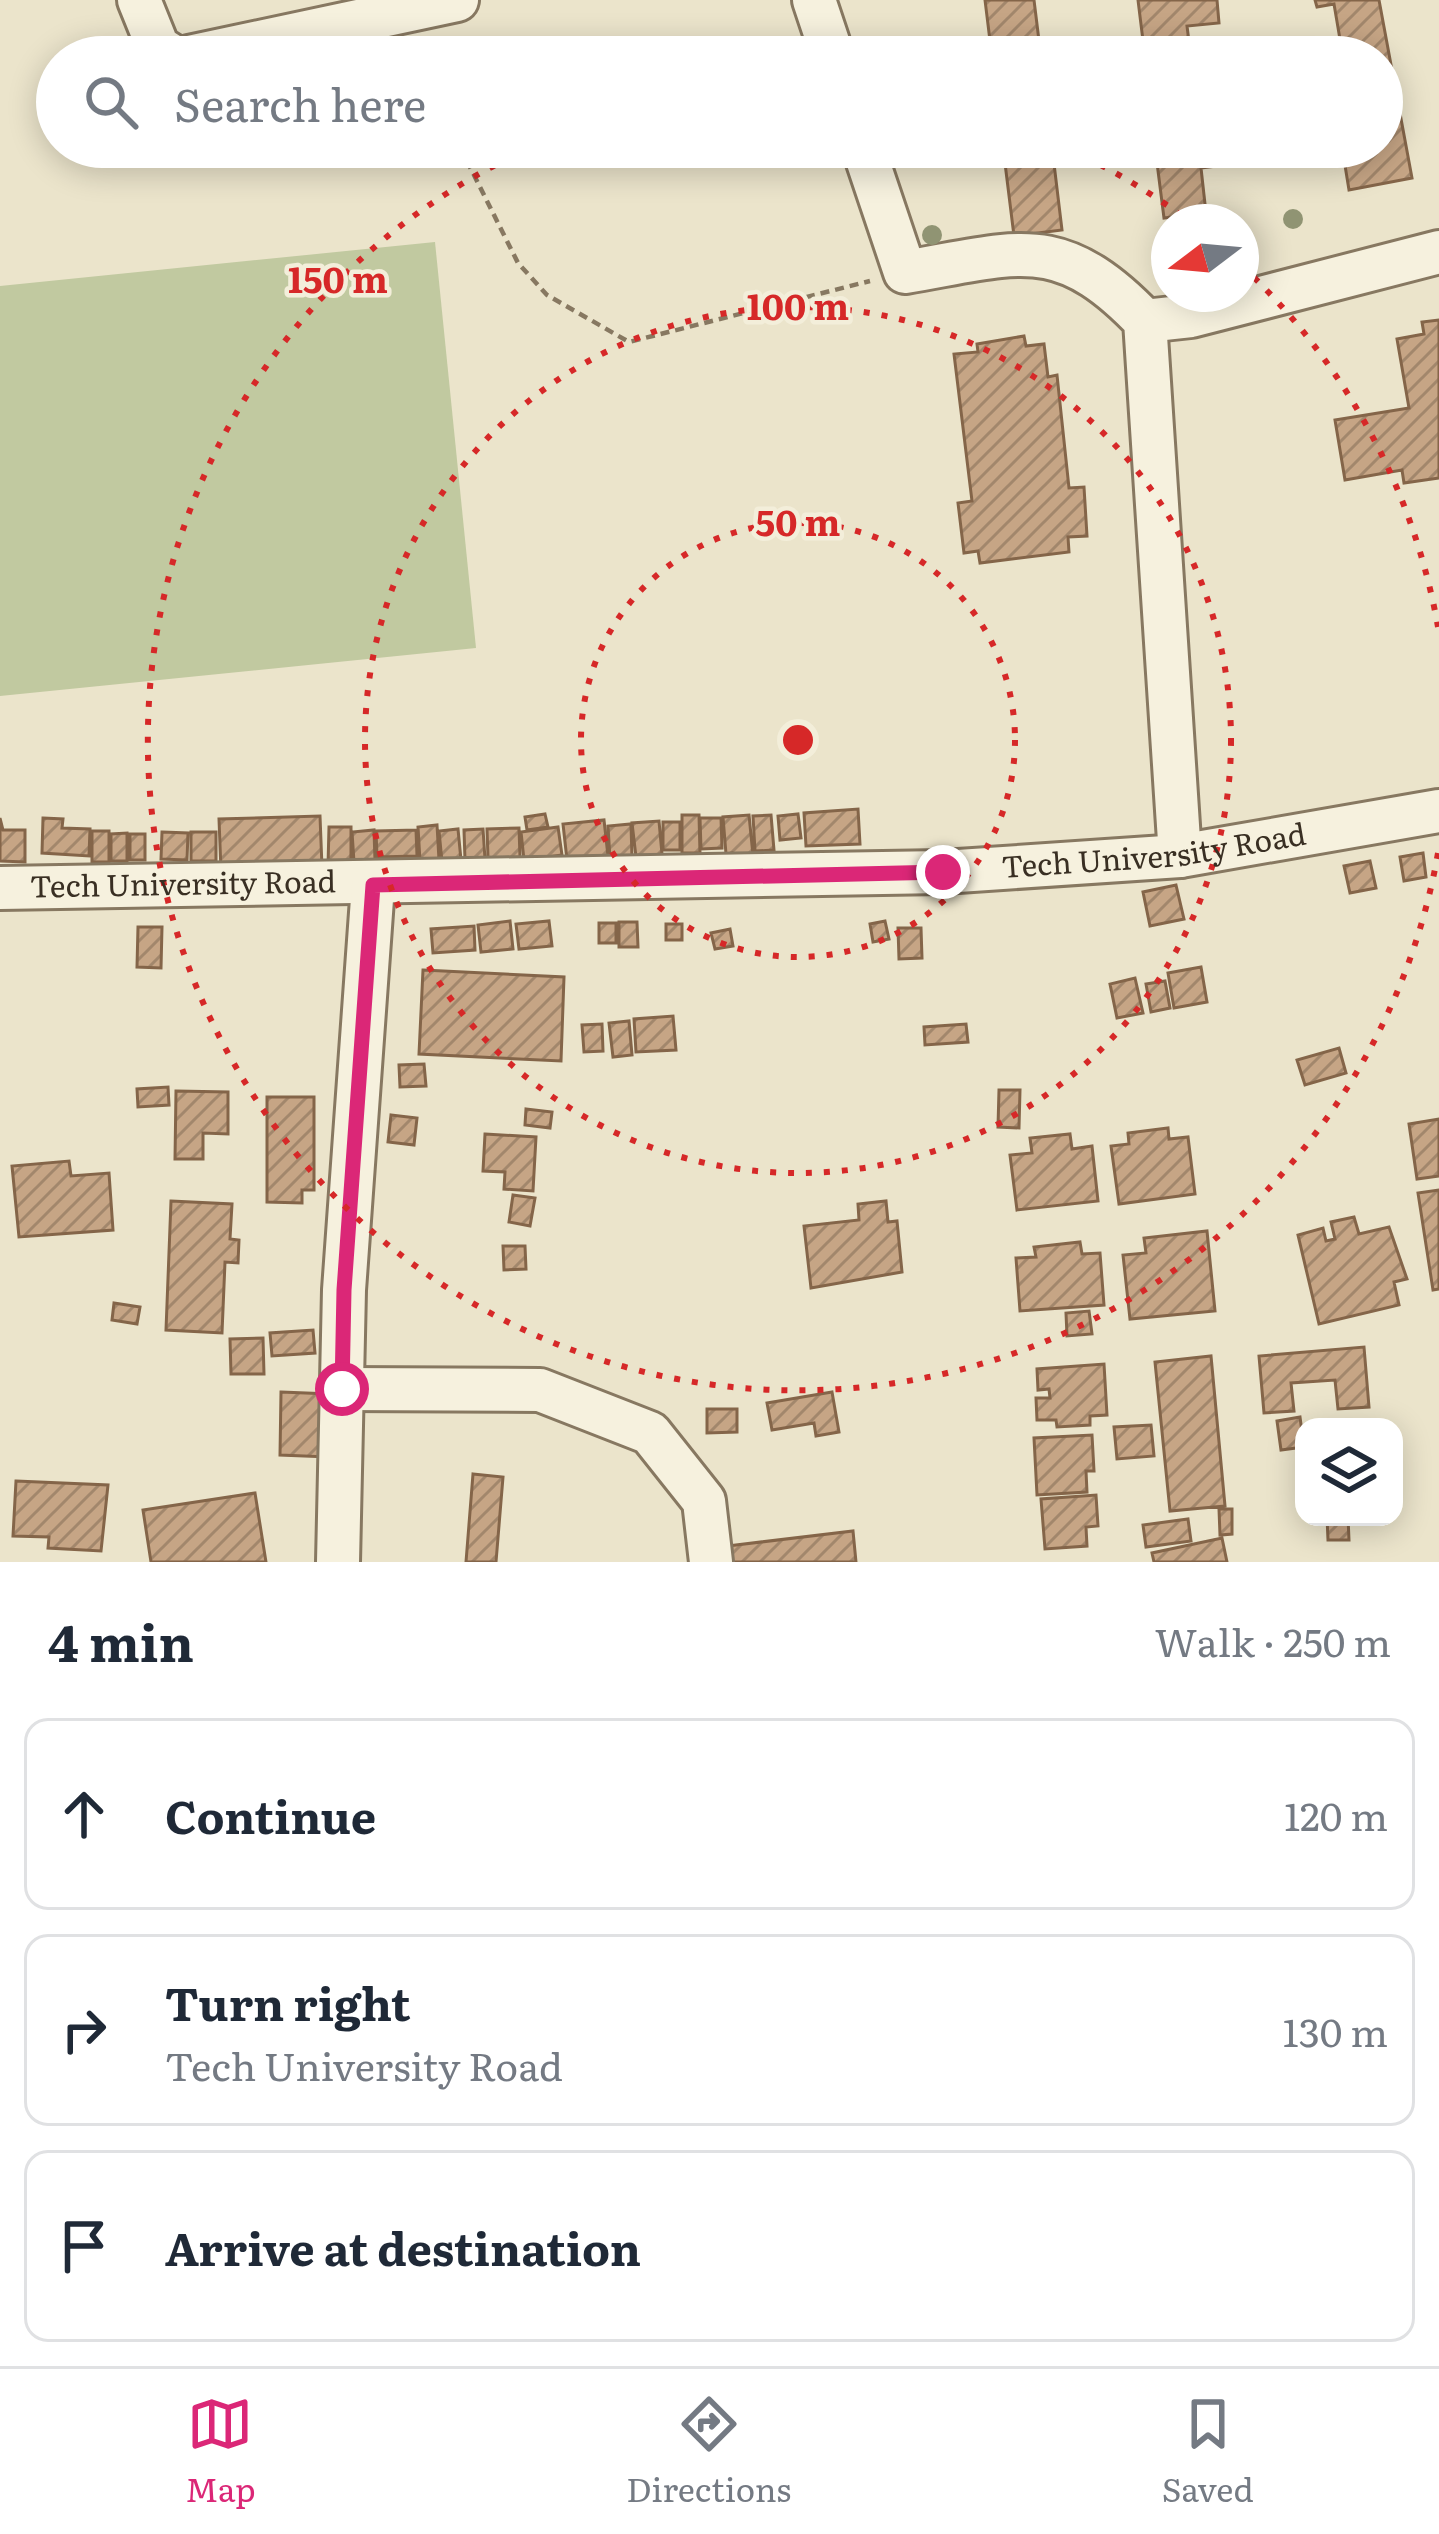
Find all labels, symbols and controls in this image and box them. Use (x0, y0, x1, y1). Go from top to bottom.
search box (36, 36, 1403, 168)
icon: search (78, 69, 144, 135)
text: Search here (174, 69, 426, 136)
north arrow (1151, 204, 1259, 312)
text: 150 m (288, 251, 388, 304)
text: 100 m (747, 278, 849, 331)
text: 50 m (756, 494, 841, 547)
centre of rings (777, 719, 819, 761)
street label: Tech University Road (1000, 810, 1309, 887)
route end (916, 845, 970, 899)
street label: Tech University Road (29, 857, 336, 906)
route start (315, 1362, 369, 1416)
map controls (1295, 1418, 1403, 1526)
button: layers (1295, 1418, 1403, 1526)
text: 4 min (48, 1602, 194, 1678)
text: Walk · 250 m (1155, 1611, 1391, 1669)
icon: ahead (51, 1781, 117, 1847)
text: Continue (165, 1781, 376, 1848)
text: 120 m (1284, 1785, 1388, 1843)
text: Turn right (165, 1968, 411, 2035)
icon: right (51, 1997, 117, 2063)
text: 130 m (1283, 2001, 1388, 2059)
text: Tech University Road (165, 2035, 563, 2093)
icon: arrive (51, 2213, 117, 2279)
text: Arrive at destination (165, 2213, 641, 2280)
tab: Map (185, 2391, 256, 2512)
tab: Directions (626, 2391, 791, 2512)
tab: Saved (1162, 2391, 1254, 2512)

